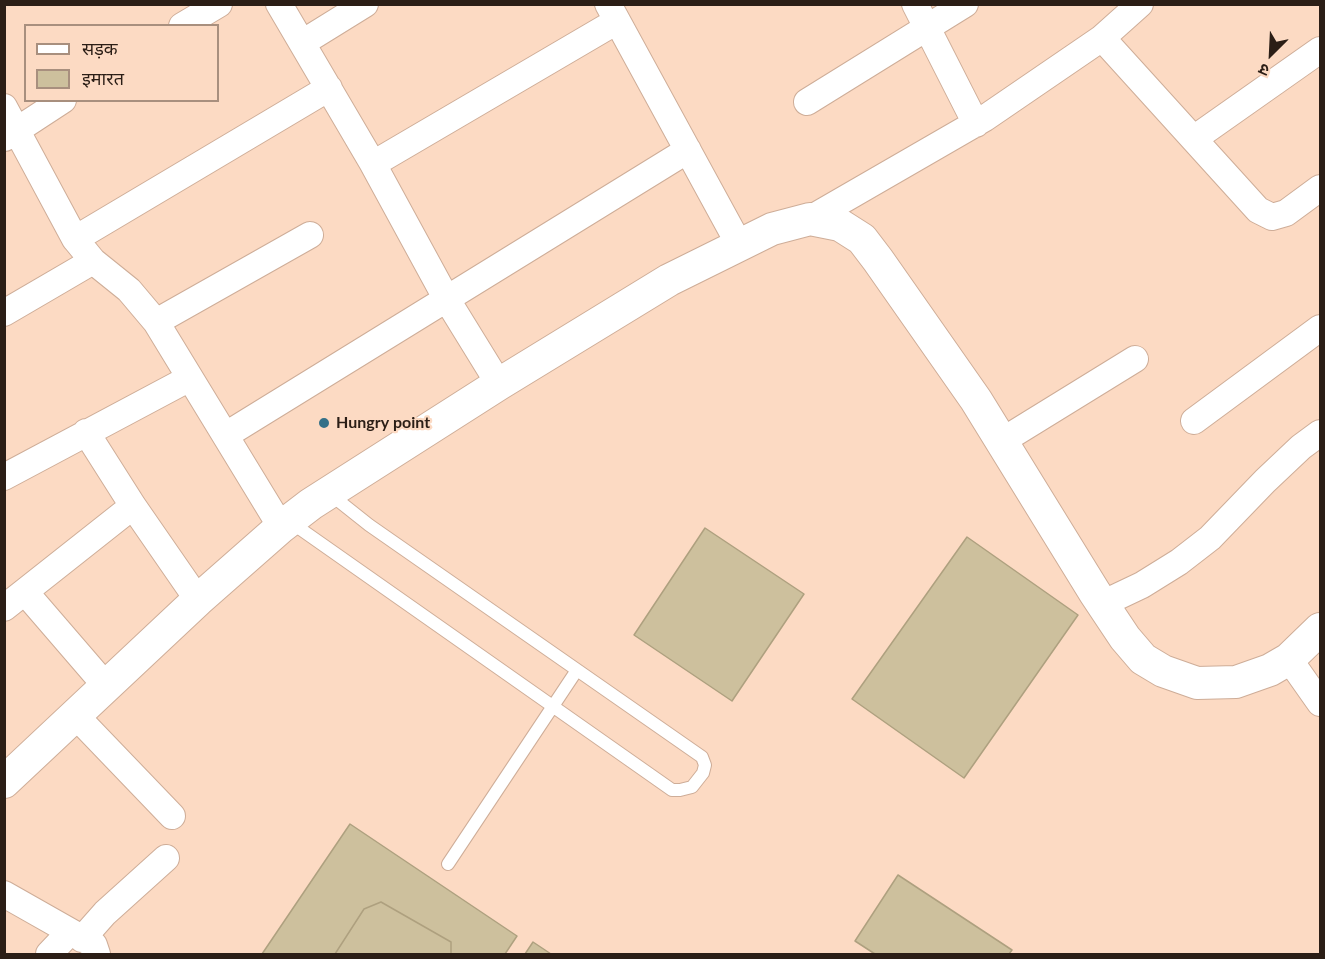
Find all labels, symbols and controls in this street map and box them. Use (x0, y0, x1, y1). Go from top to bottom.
legend (24, 24, 219, 102)
north arrow (1241, 24, 1301, 84)
text: सड़क (82, 37, 118, 59)
text: उ (1255, 60, 1272, 81)
text: इमारत (82, 67, 124, 89)
place label: Hungry point (336, 413, 430, 433)
marker: Hungry point (317, 416, 331, 430)

